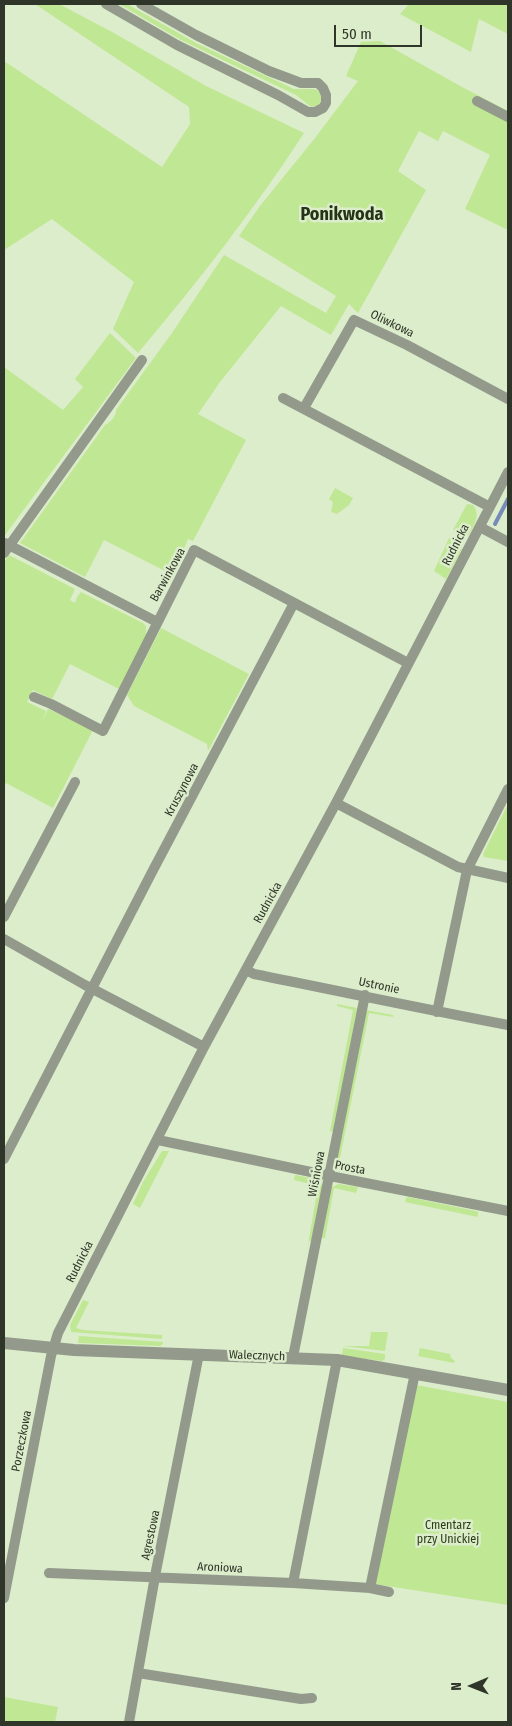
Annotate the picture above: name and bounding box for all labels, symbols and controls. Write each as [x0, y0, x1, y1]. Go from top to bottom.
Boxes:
scale bar [337, 15, 424, 47]
text: 50 m [342, 25, 372, 43]
district label: Ponikwoda [301, 204, 383, 226]
street label: Oliwkowa [368, 307, 416, 341]
street label: Rudnicka [439, 522, 473, 568]
street label: Barwinkowa [147, 546, 189, 604]
street label: Kruszynowa [162, 761, 202, 819]
street label: Rudnicka [251, 880, 285, 926]
street label: Ustronie [357, 975, 401, 997]
street label: Wiśniowa [306, 1150, 328, 1198]
street label: Prosta [333, 1158, 367, 1178]
street label: Rudnicka [63, 1239, 97, 1285]
street label: Walecznych [229, 1348, 285, 1364]
street label: Porzeczkowa [9, 1409, 35, 1473]
street label: Agrestowa [139, 1509, 163, 1561]
park label: Cmentarz przy Unickiej [417, 1519, 479, 1547]
street label: Aroniowa [197, 1560, 243, 1576]
north arrow [447, 1661, 497, 1711]
text: N [448, 1682, 465, 1691]

